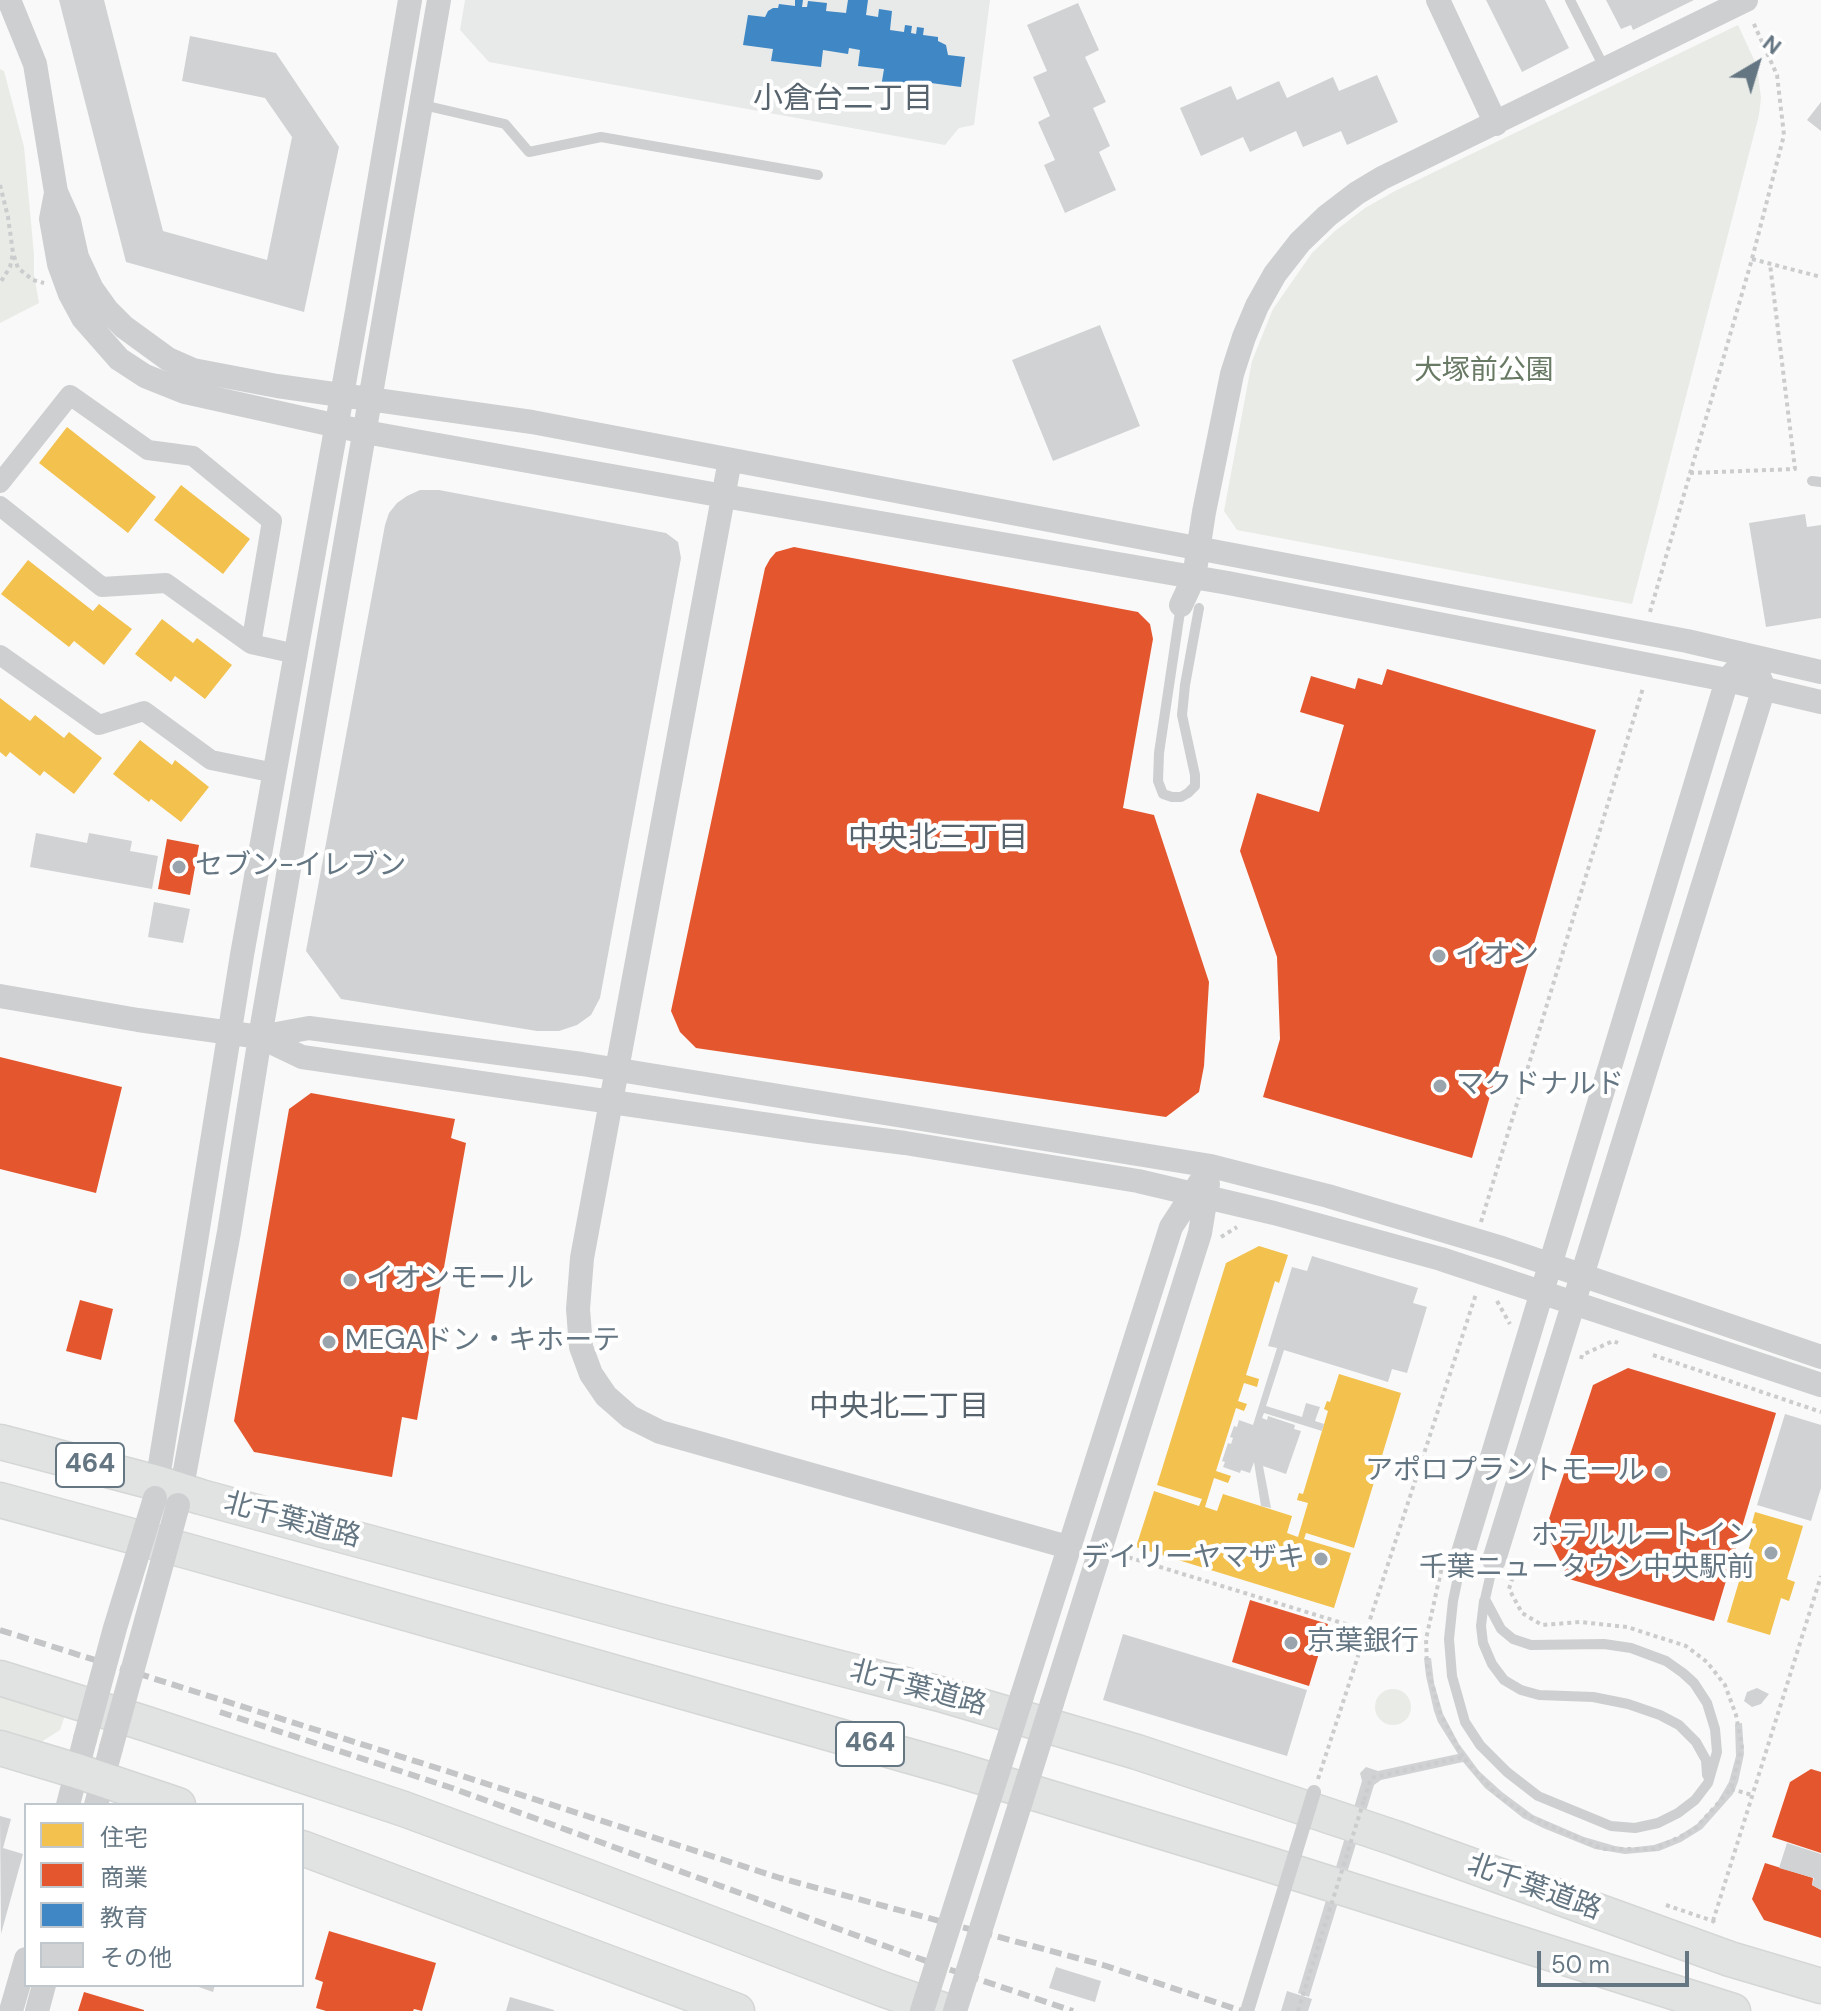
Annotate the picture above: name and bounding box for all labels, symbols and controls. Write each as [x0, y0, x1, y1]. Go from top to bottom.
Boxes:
north arrow [1717, 24, 1797, 104]
text: N [1757, 28, 1787, 61]
district label: 小倉台二丁目 [753, 82, 933, 118]
park label: 大塚前公園 [1414, 355, 1554, 389]
district label: 中央北三丁目 [848, 821, 1028, 857]
place label: セブン-イレブン [195, 850, 406, 884]
marker: セブン-イレブン [170, 858, 188, 876]
place label: イオン [1455, 939, 1539, 973]
marker: イオン [1430, 947, 1448, 965]
place label: マクドナルド [1456, 1069, 1624, 1103]
marker: マクドナルド [1431, 1077, 1449, 1095]
place label: イオンモール [366, 1263, 534, 1297]
marker: イオンモール [341, 1271, 359, 1289]
place label: MEGAドン・キホーテ [345, 1325, 620, 1359]
marker: MEGAドン・キホーテ [320, 1333, 338, 1351]
district label: 中央北二丁目 [809, 1390, 989, 1426]
road number: 464 [56, 1443, 124, 1487]
place label: アポロプラントモール [1365, 1455, 1645, 1489]
marker: アポロプラントモール [1652, 1463, 1670, 1481]
street label: 北千葉道路 [220, 1487, 364, 1555]
place label: ホテルルートイン 千葉ニュータウン中央駅前 [1419, 1520, 1755, 1586]
place label: デイリーヤマザキ [1081, 1542, 1305, 1576]
marker: ホテルルートイン 千葉ニュータウン中央駅前 [1762, 1544, 1780, 1562]
marker: デイリーヤマザキ [1312, 1550, 1330, 1568]
place label: 京葉銀行 [1307, 1626, 1419, 1660]
marker: 京葉銀行 [1282, 1634, 1300, 1652]
street label: 北千葉道路 [846, 1655, 990, 1723]
road number: 464 [836, 1722, 904, 1766]
legend [24, 1803, 304, 1987]
text: 住宅 [100, 1822, 148, 1853]
street label: 北千葉道路 [1462, 1848, 1606, 1928]
text: 商業 [100, 1862, 148, 1893]
text: 教育 [100, 1902, 148, 1933]
scale bar [1541, 1935, 1693, 1985]
text: その他 [100, 1942, 172, 1973]
text: 50 m [1551, 1949, 1610, 1980]

